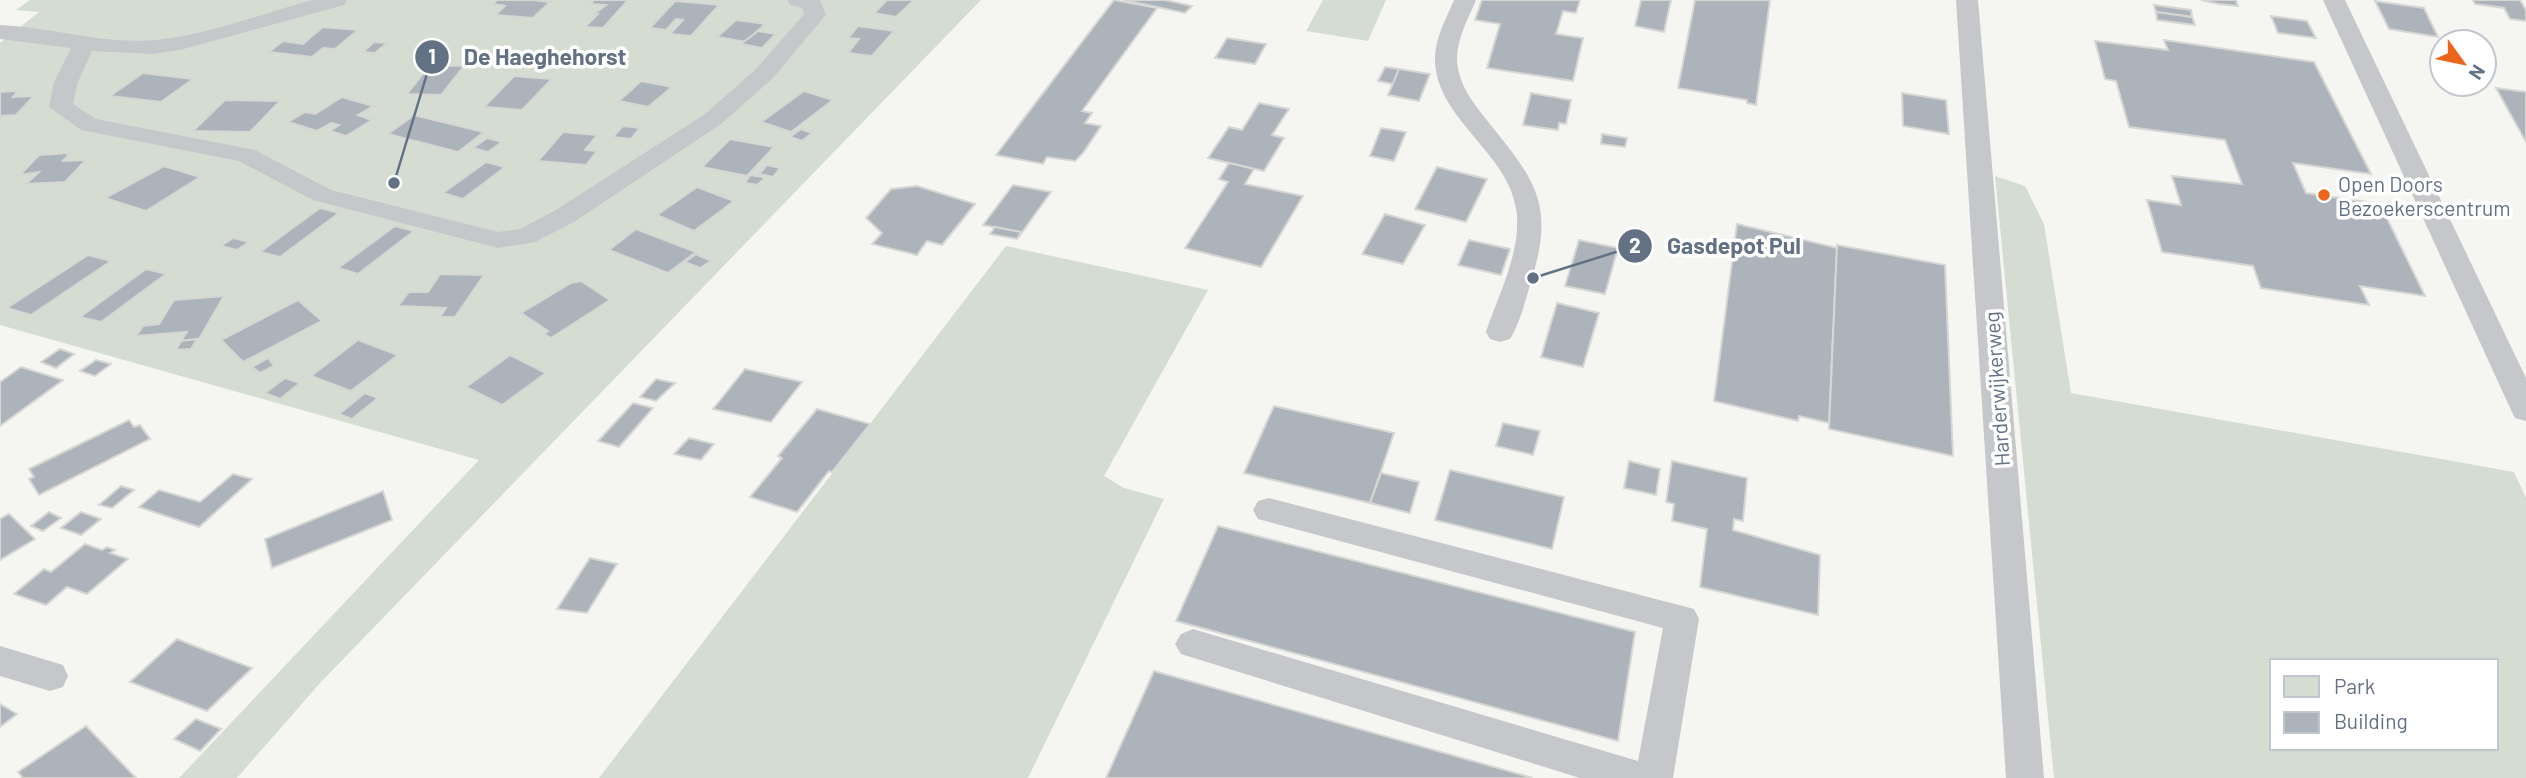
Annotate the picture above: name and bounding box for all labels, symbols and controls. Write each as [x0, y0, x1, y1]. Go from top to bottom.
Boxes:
north arrow [2428, 28, 2498, 98]
callout: De Haeghehorst [415, 35, 640, 79]
text: De Haeghehorst [464, 42, 626, 70]
text: 1 [428, 43, 436, 68]
text: N [2465, 61, 2491, 84]
place label: Open Doors Bezoekerscentrum [2338, 171, 2511, 220]
marker: Open Doors Bezoekerscentrum [2316, 187, 2332, 203]
callout: Gasdepot Pul [1618, 224, 1815, 268]
text: Gasdepot Pul [1667, 231, 1801, 259]
text: 2 [1629, 232, 1641, 257]
street label: Harderwijkerweg [1978, 311, 2014, 467]
legend [2270, 659, 2498, 750]
text: Park [2334, 673, 2375, 698]
text: Building [2334, 708, 2408, 733]

